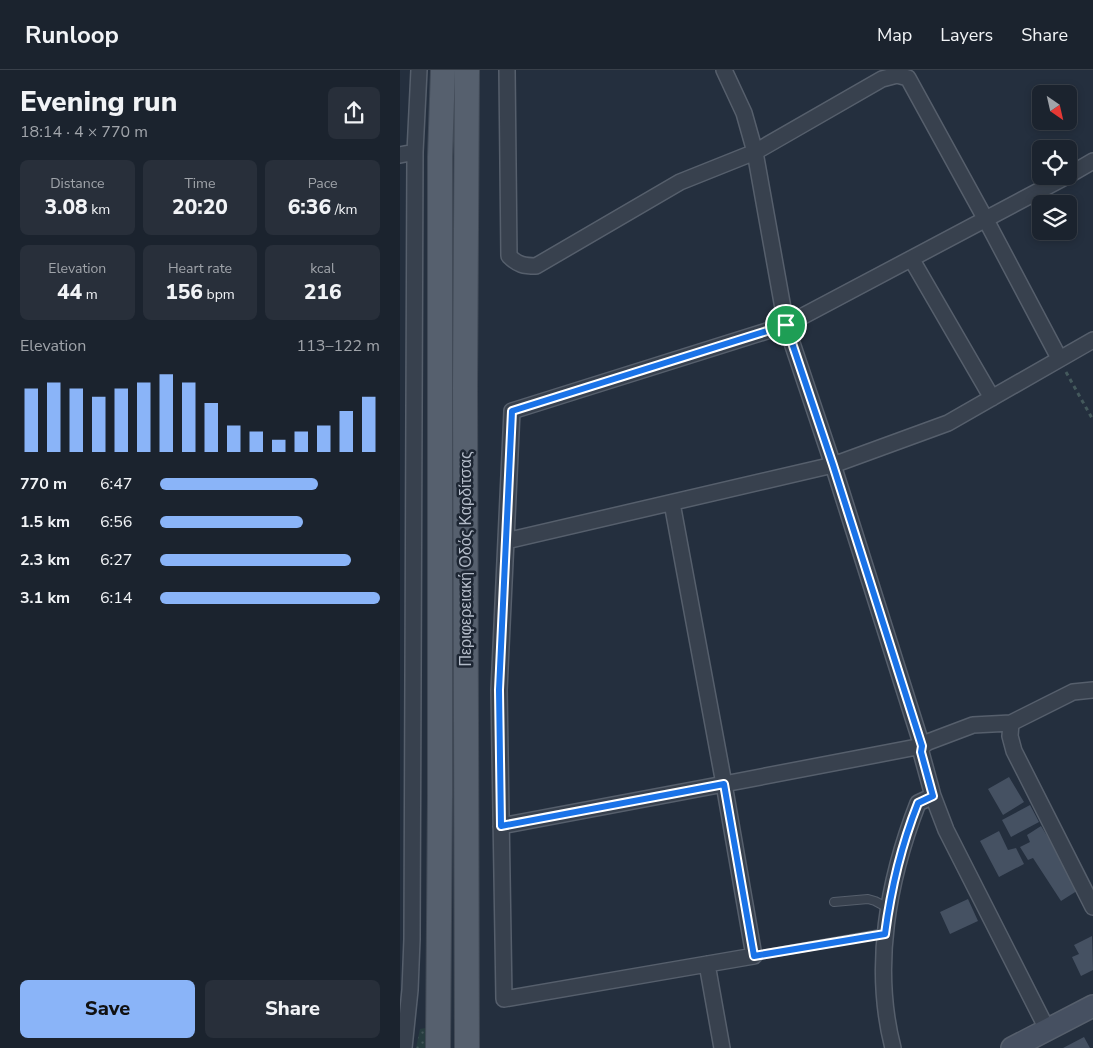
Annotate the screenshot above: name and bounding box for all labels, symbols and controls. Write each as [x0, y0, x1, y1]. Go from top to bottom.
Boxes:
text: Runloop [25, 19, 119, 51]
text: Map [877, 23, 912, 47]
text: Layers [940, 23, 993, 47]
text: Share [1021, 23, 1068, 47]
text: Evening run [20, 83, 177, 121]
north arrow [1032, 85, 1078, 130]
map controls [1032, 85, 1077, 240]
button: share [328, 87, 380, 139]
text: 18:14 · 4 × 770 m [20, 121, 148, 143]
button: locate [1032, 140, 1077, 185]
text: Distance [50, 174, 105, 193]
text: Time [184, 174, 216, 193]
text: Pace [308, 174, 338, 193]
text: 3.08 [44, 193, 88, 221]
text: 20:20 [172, 193, 228, 221]
text: 6:36 [288, 193, 331, 221]
button: layers [1032, 195, 1077, 240]
text: km [88, 200, 110, 219]
text: /km [331, 200, 358, 219]
text: Elevation [48, 259, 106, 278]
text: Heart rate [168, 259, 232, 278]
text: kcal [310, 259, 335, 278]
text: 44 [57, 278, 82, 306]
text: 156 [165, 278, 203, 306]
text: 216 [304, 278, 342, 306]
text: m [82, 285, 98, 304]
text: bpm [203, 285, 235, 304]
pin [765, 304, 807, 346]
icon: arrive [772, 311, 800, 339]
text: Elevation [20, 335, 86, 357]
text: 113–122 m [297, 335, 380, 357]
street label: Περιφερειακή Οδός Καρδίτσας [455, 451, 477, 667]
text: 770 m [20, 473, 67, 495]
text: 6:47 [100, 473, 132, 495]
text: 1.5 km [20, 511, 70, 533]
text: 6:56 [100, 511, 132, 533]
text: 2.3 km [20, 549, 70, 571]
text: 6:27 [100, 549, 132, 571]
text: 3.1 km [20, 587, 70, 609]
text: 6:14 [100, 587, 132, 609]
button: Save [20, 980, 195, 1038]
button: Share [205, 980, 380, 1038]

